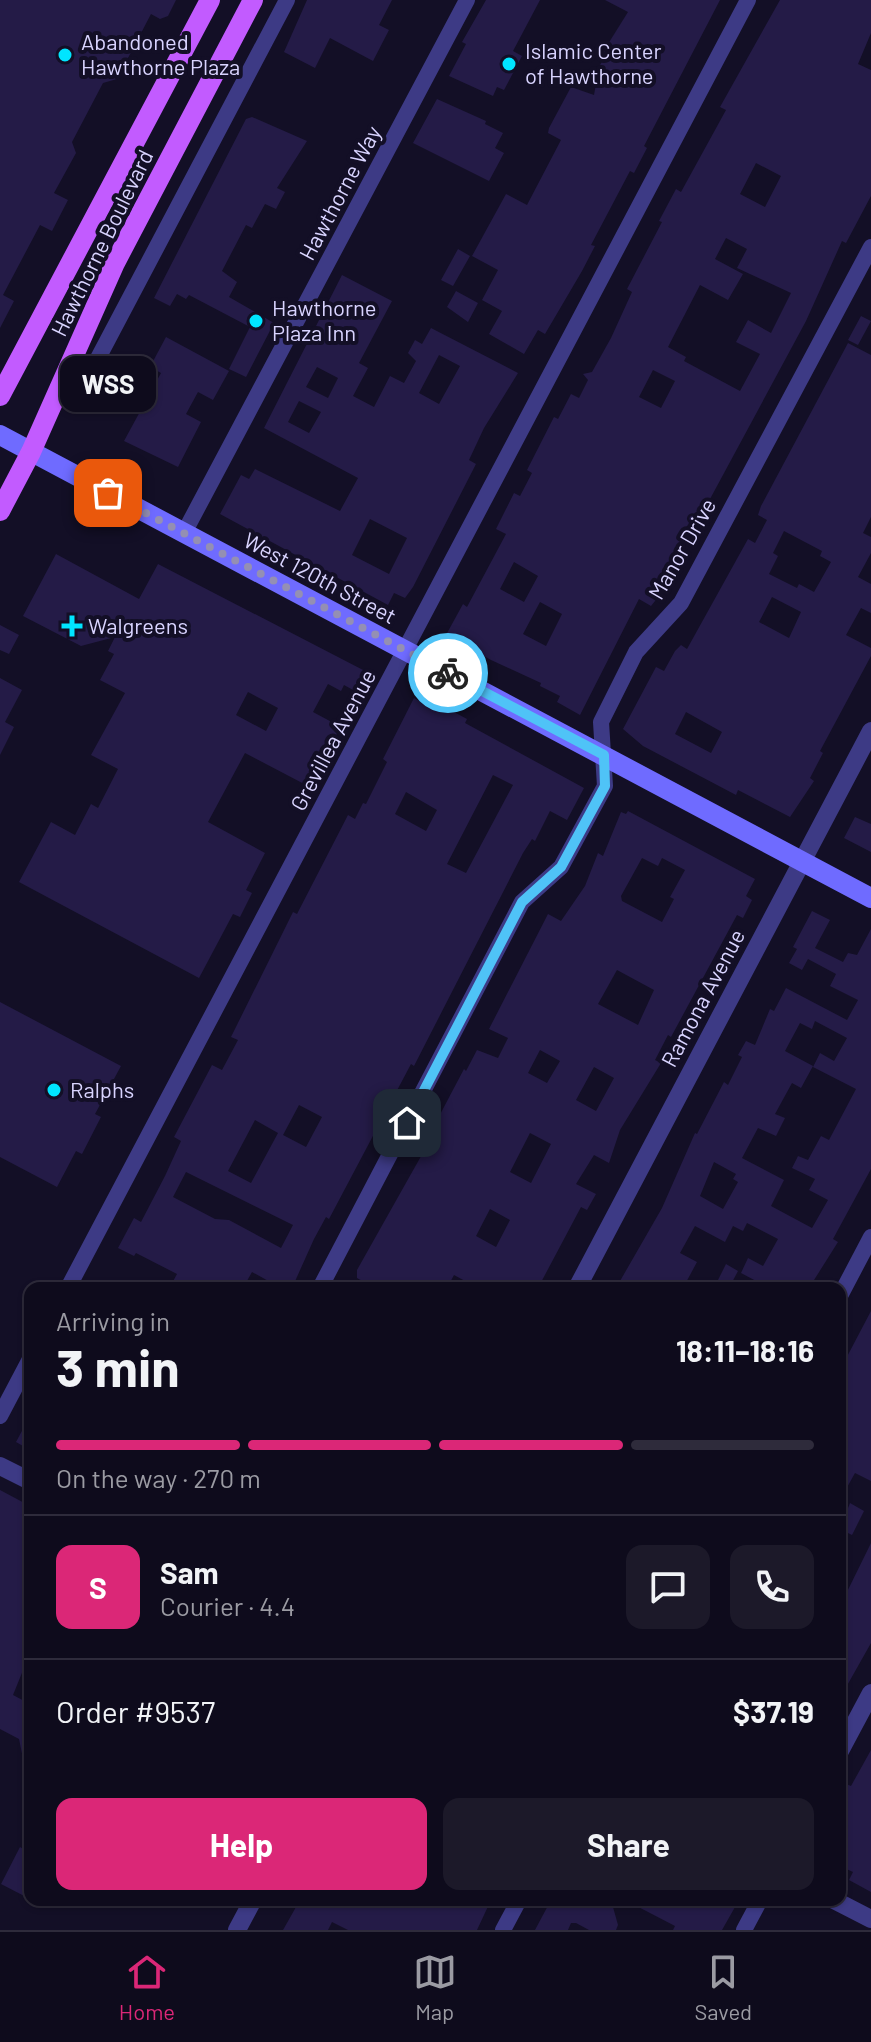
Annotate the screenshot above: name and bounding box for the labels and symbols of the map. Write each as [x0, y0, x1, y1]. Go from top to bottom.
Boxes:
place label: Abandoned Hawthorne Plaza [81, 28, 240, 79]
place label: Islamic Center of Hawthorne [525, 37, 662, 88]
marker: Abandoned Hawthorne Plaza [56, 46, 74, 64]
marker: Islamic Center of Hawthorne [500, 55, 518, 73]
street label: Hawthorne Way [293, 121, 385, 264]
street label: Hawthorne Boulevard [45, 145, 158, 340]
place label: Hawthorne Plaza Inn [272, 294, 377, 345]
marker: Hawthorne Plaza Inn [247, 312, 265, 330]
callout: WSS [60, 357, 156, 413]
pin [74, 459, 142, 527]
street label: Manor Drive [642, 493, 720, 604]
street label: West 120th Street [240, 526, 401, 628]
place label: Walgreens [88, 612, 188, 638]
marker: Walgreens [63, 617, 81, 635]
courier [408, 633, 488, 713]
street label: Grevillea Avenue [284, 664, 380, 815]
street label: Ramona Avenue [655, 924, 749, 1071]
place label: Ralphs [70, 1076, 134, 1102]
marker: Ralphs [45, 1081, 63, 1099]
pin [373, 1089, 441, 1157]

